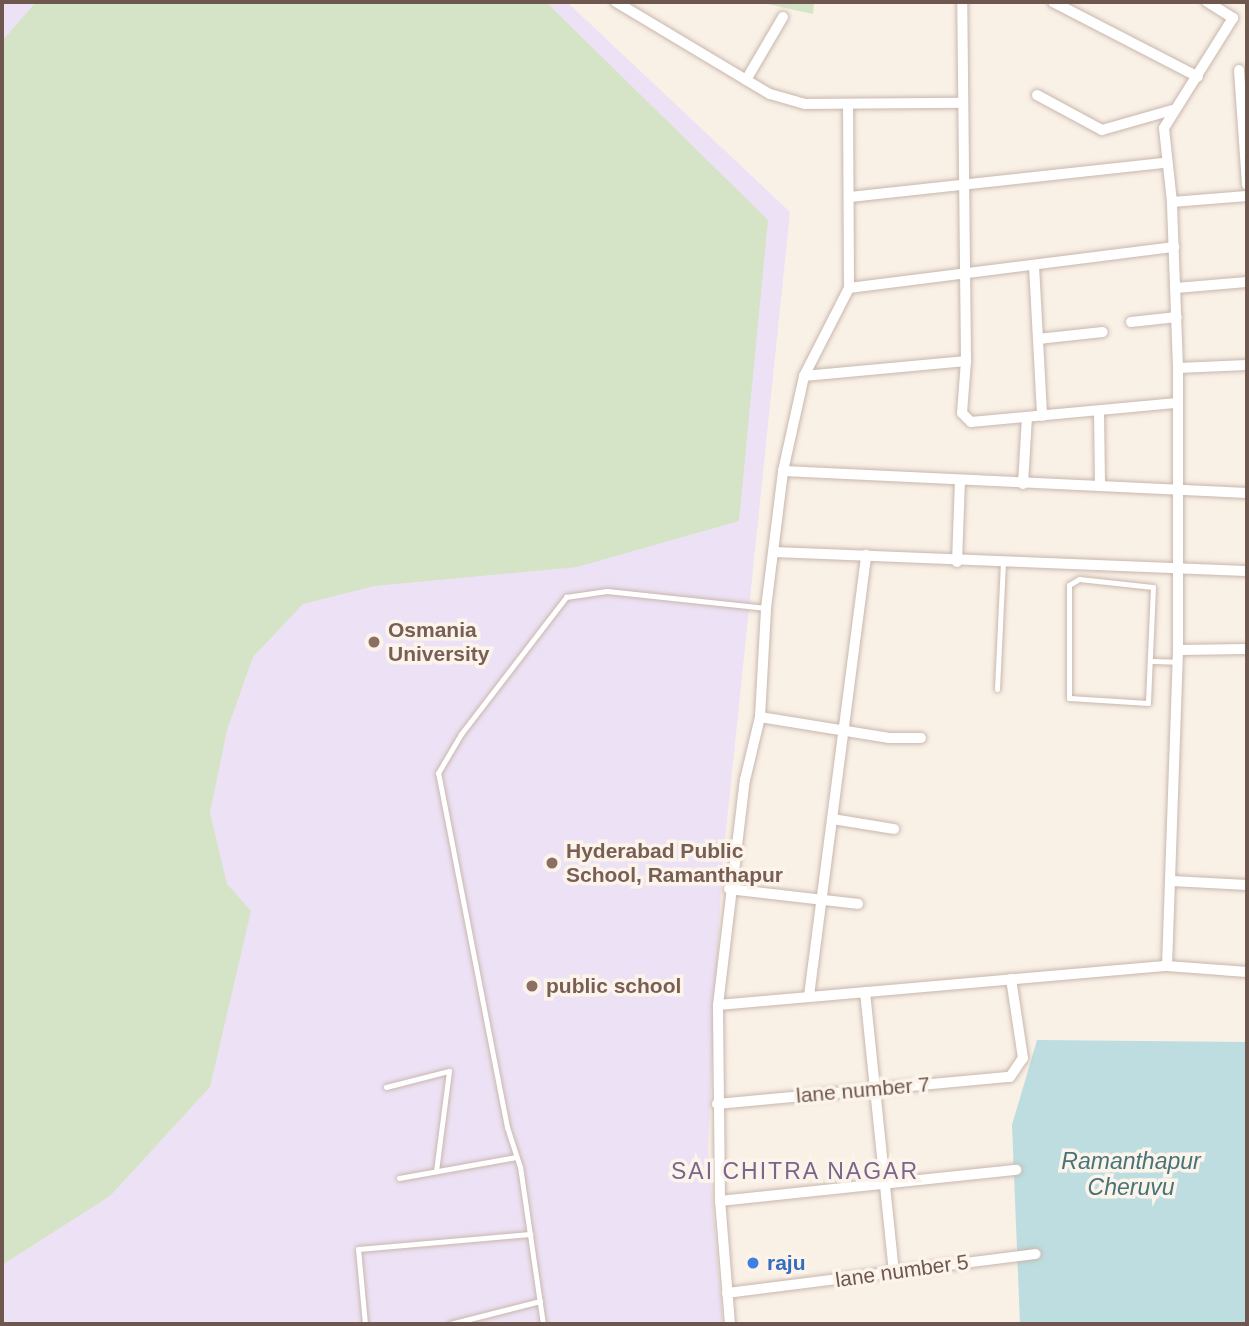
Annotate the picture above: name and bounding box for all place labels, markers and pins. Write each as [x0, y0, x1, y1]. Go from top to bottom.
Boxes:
place label: Osmania University [388, 617, 490, 667]
marker: Osmania University [366, 634, 382, 650]
place label: Hyderabad Public School, Ramanthapur [566, 838, 783, 888]
marker: Hyderabad Public School, Ramanthapur [544, 855, 560, 871]
place label: public school [546, 973, 681, 999]
marker: public school [524, 978, 540, 994]
place label: raju [767, 1250, 806, 1276]
marker: raju [745, 1255, 761, 1271]

